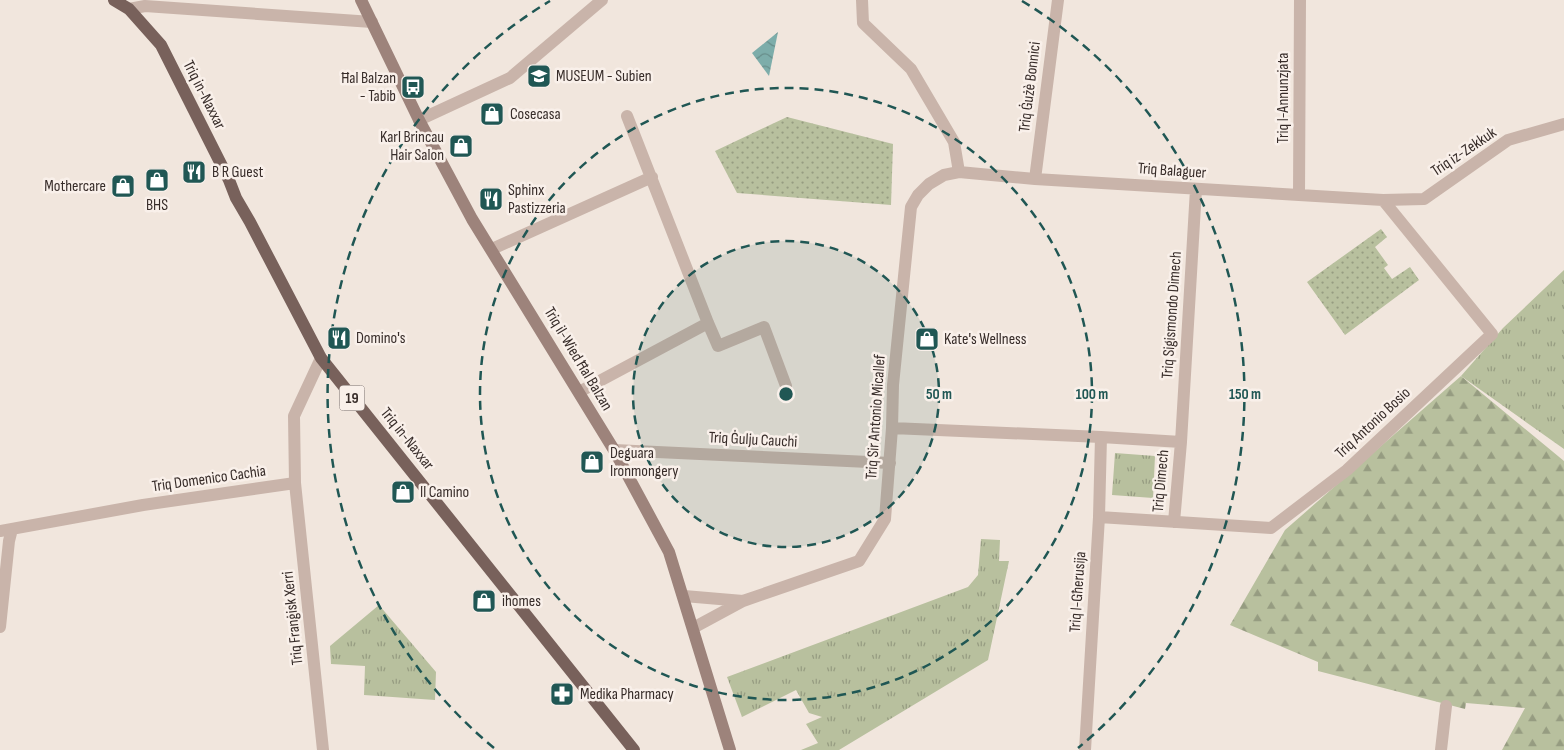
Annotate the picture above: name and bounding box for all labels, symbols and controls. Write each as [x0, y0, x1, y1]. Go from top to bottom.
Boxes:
street label: Triq Ġużè Bonnici [1015, 41, 1045, 133]
street label: Triq l-Annunzjata [1274, 53, 1293, 143]
street label: Triq in-Naxxar [179, 57, 230, 133]
school or university icon: MUSEUM - Subien [526, 63, 552, 89]
place label: MUSEUM - Subien [556, 67, 652, 86]
place label: Ħal Balzan - Tabib [341, 69, 396, 106]
bus stop icon: Ħal Balzan - Tabib [400, 74, 426, 100]
shop icon: Cosecasa [479, 101, 505, 127]
place label: Cosecasa [510, 105, 561, 124]
street label: Triq iz-Zekkuk [1428, 123, 1500, 181]
place label: Karl Brincau Hair Salon [380, 128, 444, 165]
shop icon: Karl Brincau Hair Salon [448, 133, 474, 159]
restaurant icon: B R Guest [181, 159, 207, 185]
street label: Triq Balaguer [1137, 159, 1207, 183]
place label: B R Guest [212, 163, 263, 182]
shop icon: BHS [144, 167, 170, 193]
shop icon: Mothercare [110, 173, 136, 199]
place label: Mothercare [44, 177, 106, 196]
place label: Sphinx Pastizzeria [508, 181, 566, 218]
restaurant icon: Sphinx Pastizzeria [478, 186, 504, 212]
place label: BHS [146, 196, 168, 215]
street label: Triq Sigismondo Dimech [1158, 251, 1186, 379]
street label: Triq il-Wied Ħal Balzan [540, 304, 616, 414]
restaurant icon: Domino's [326, 325, 352, 351]
shop icon: Kate's Wellness [914, 326, 940, 352]
place label: Domino's [356, 329, 406, 348]
place label: Kate's Wellness [944, 330, 1027, 349]
street label: Triq Sir Antonio Micallef [862, 353, 890, 480]
street label: Triq Antonio Bosio [1332, 383, 1414, 463]
centre of rings [777, 385, 795, 403]
text: 50 m [926, 385, 952, 404]
text: 100 m [1076, 385, 1108, 404]
text: 150 m [1229, 385, 1261, 404]
road number: 19 [340, 386, 364, 410]
street label: Triq in-Naxxar [376, 404, 438, 474]
street label: Triq Ġulju Cauchi [708, 428, 798, 452]
place label: Deguara Ironmongery [610, 444, 678, 481]
shop icon: Deguara Ironmongery [579, 449, 605, 475]
street label: Triq Dimech [1149, 449, 1173, 513]
street label: Triq Domenico Cachia [151, 462, 267, 496]
shop icon: Il Camino [390, 479, 416, 505]
place label: Il Camino [420, 483, 469, 502]
street label: Triq l-Għerusija [1066, 551, 1090, 633]
street label: Triq Franġisk Xerri [279, 570, 307, 666]
shop icon: ihomes [471, 588, 497, 614]
place label: ihomes [502, 592, 541, 611]
pharmacy icon: Medika Pharmacy [549, 681, 575, 707]
place label: Medika Pharmacy [580, 685, 674, 704]

